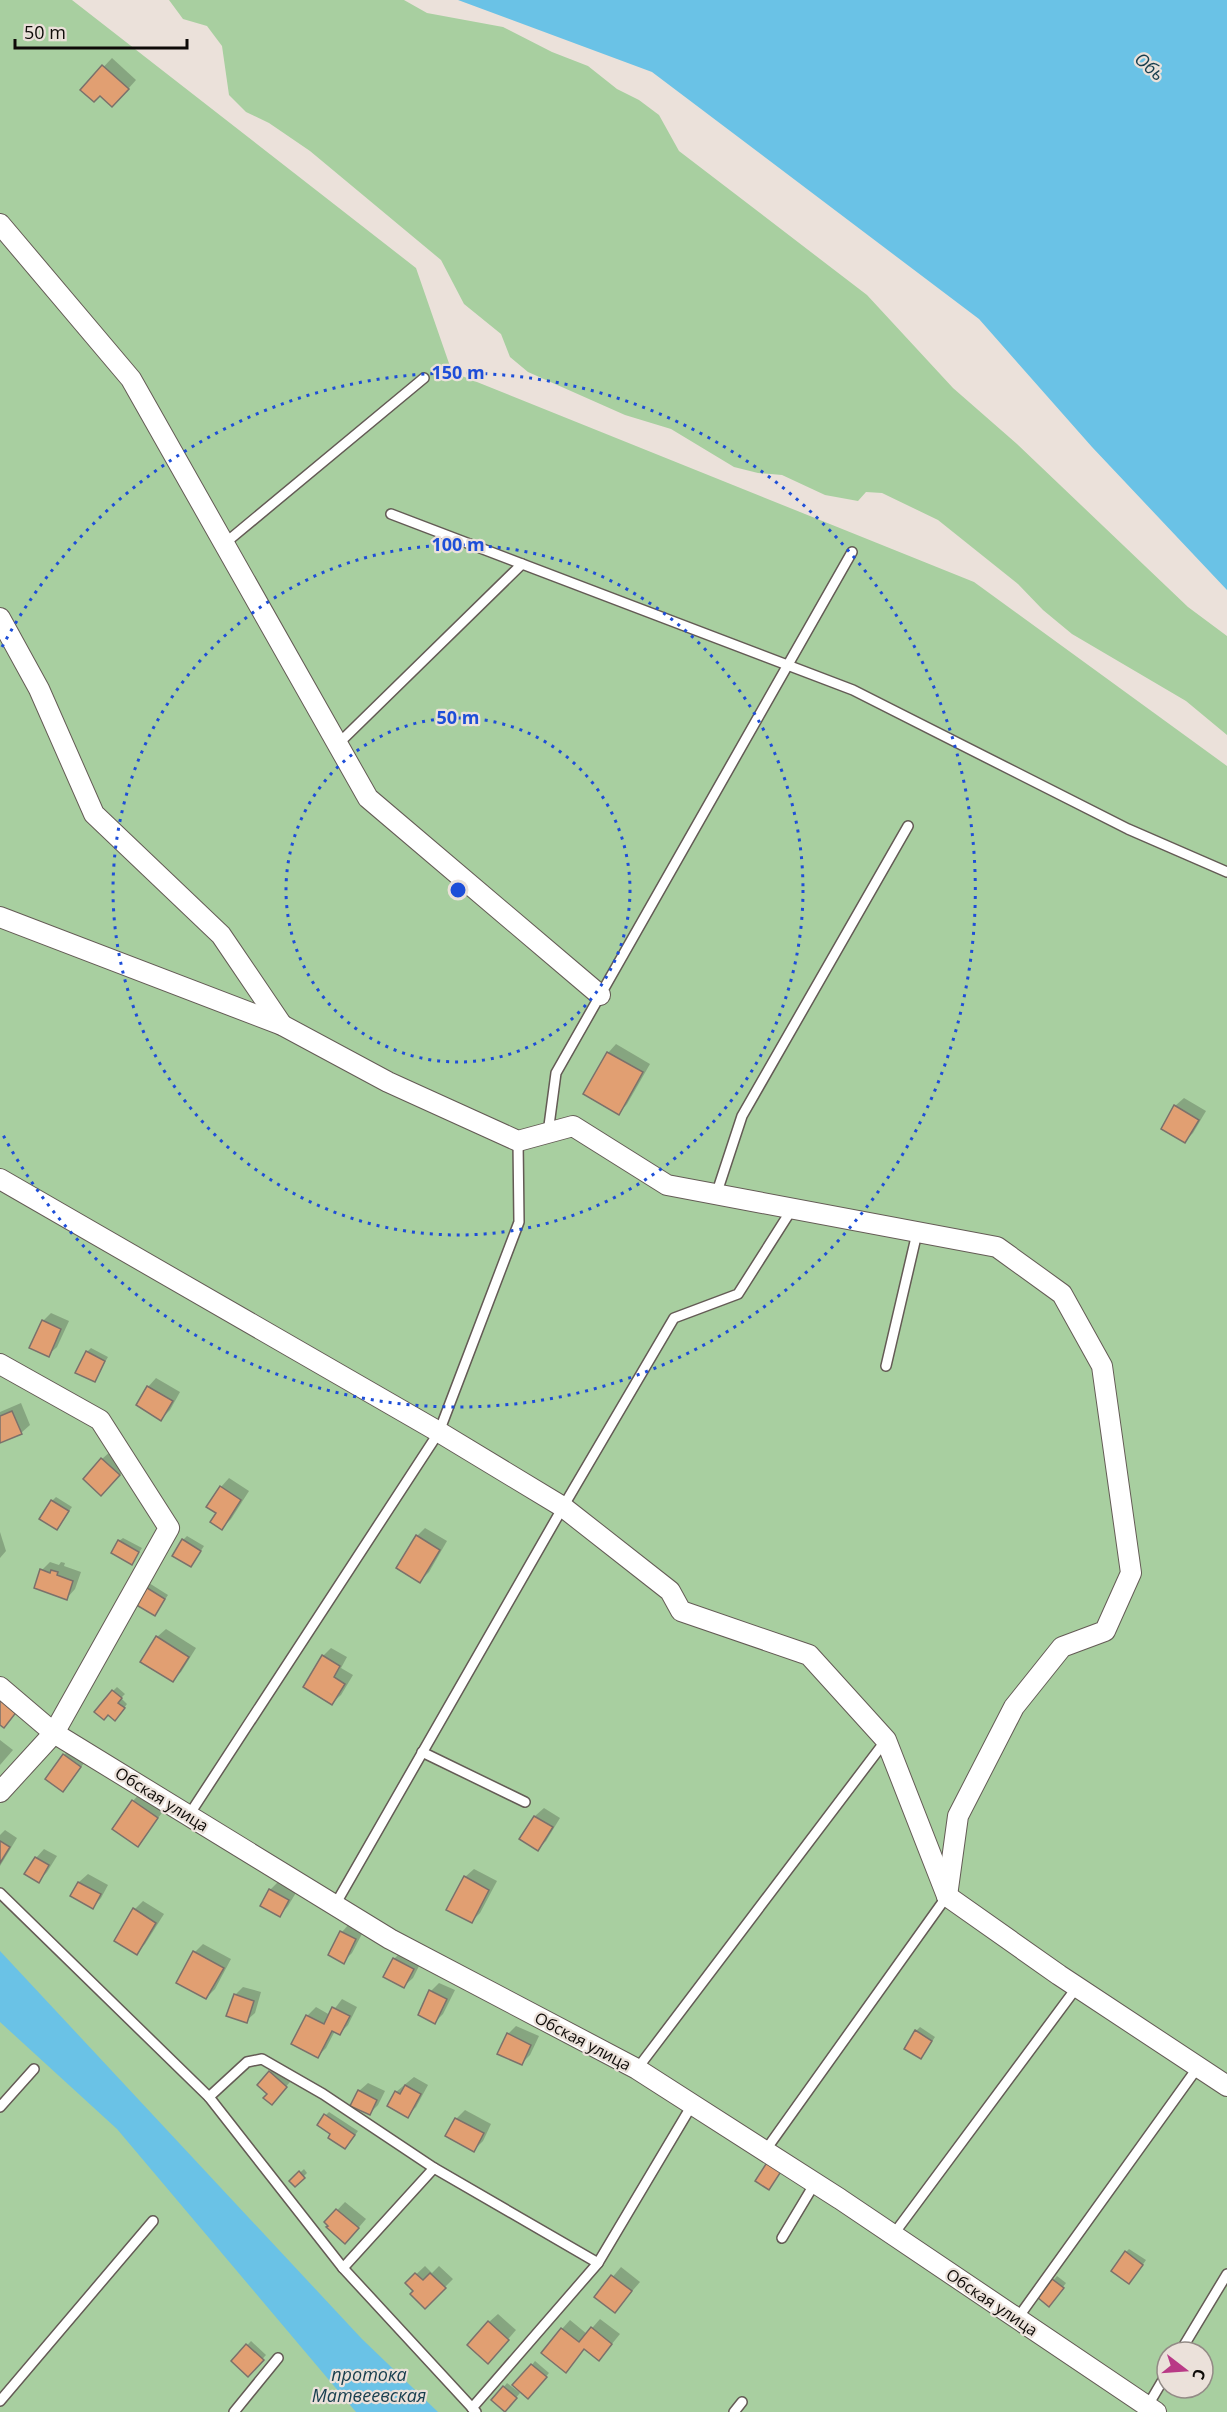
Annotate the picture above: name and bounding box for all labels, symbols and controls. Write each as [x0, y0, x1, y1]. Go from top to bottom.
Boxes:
scale bar [15, 12, 188, 50]
text: 50 m [24, 20, 66, 44]
water label: Обь [1130, 46, 1170, 86]
text: 150 m [431, 360, 485, 384]
text: 100 m [431, 532, 485, 556]
text: 50 m [437, 705, 479, 729]
centre of rings [448, 880, 468, 900]
street label: Обская улица [111, 1762, 213, 1836]
street label: Обская улица [531, 2006, 635, 2076]
street label: Обская улица [942, 2263, 1042, 2341]
north arrow [1155, 2340, 1215, 2400]
water label: протока Матвеевская [312, 2362, 426, 2407]
text: С [1187, 2366, 1211, 2382]

